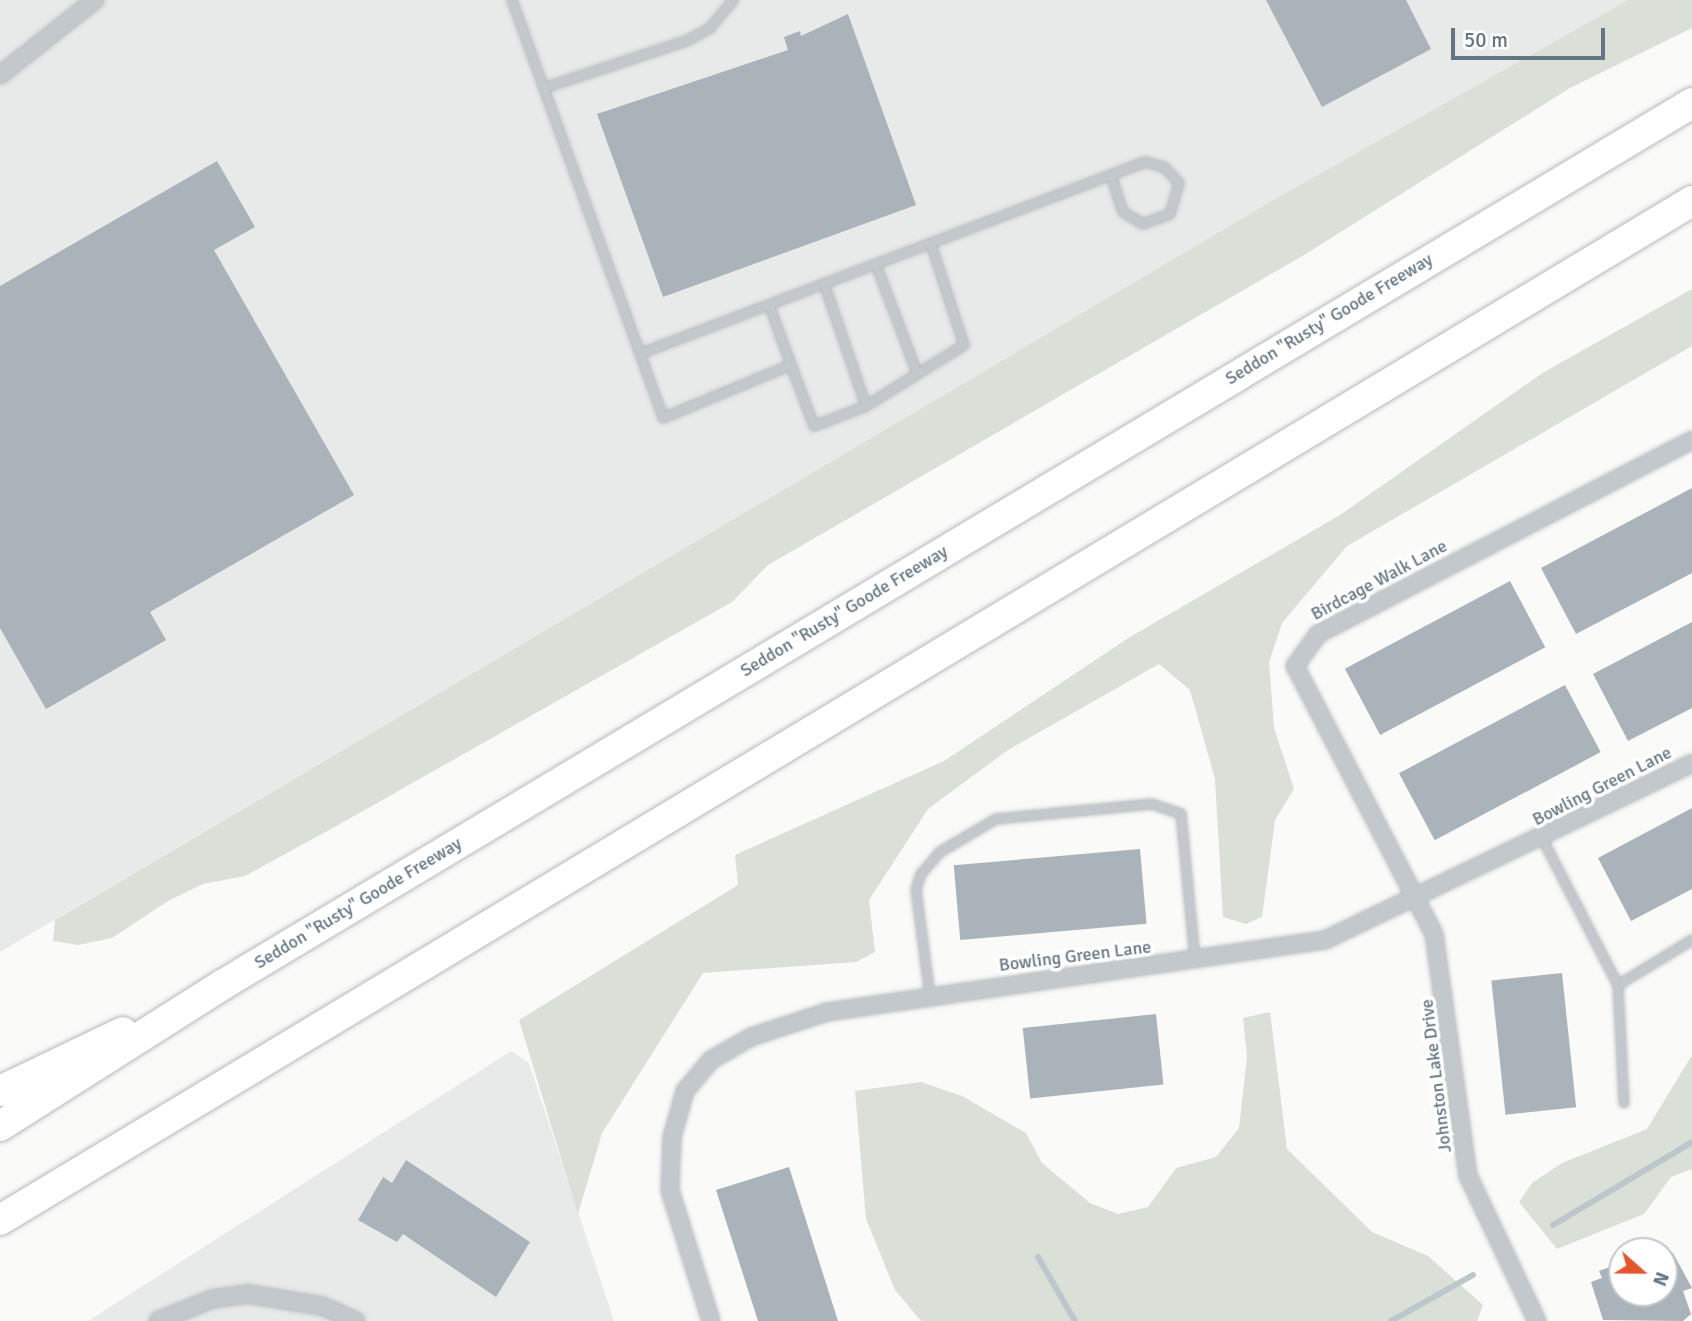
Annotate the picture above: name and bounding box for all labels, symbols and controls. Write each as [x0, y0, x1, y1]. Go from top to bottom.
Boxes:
scale bar [1454, 14, 1608, 58]
text: 50 m [1464, 27, 1508, 53]
street label: Seddon "Rusty" Goode Freeway [1221, 248, 1437, 390]
street label: Birdcage Walk Lane [1307, 535, 1451, 625]
street label: Seddon "Rusty" Goode Freeway [736, 540, 952, 682]
street label: Bowling Green Lane [1529, 742, 1675, 830]
street label: Seddon "Rusty" Goode Freeway [250, 832, 466, 974]
street label: Bowling Green Lane [998, 936, 1152, 976]
street label: Johnston Lake Drive [1416, 998, 1456, 1154]
north arrow [1608, 1237, 1678, 1307]
text: N [1647, 1268, 1674, 1289]

